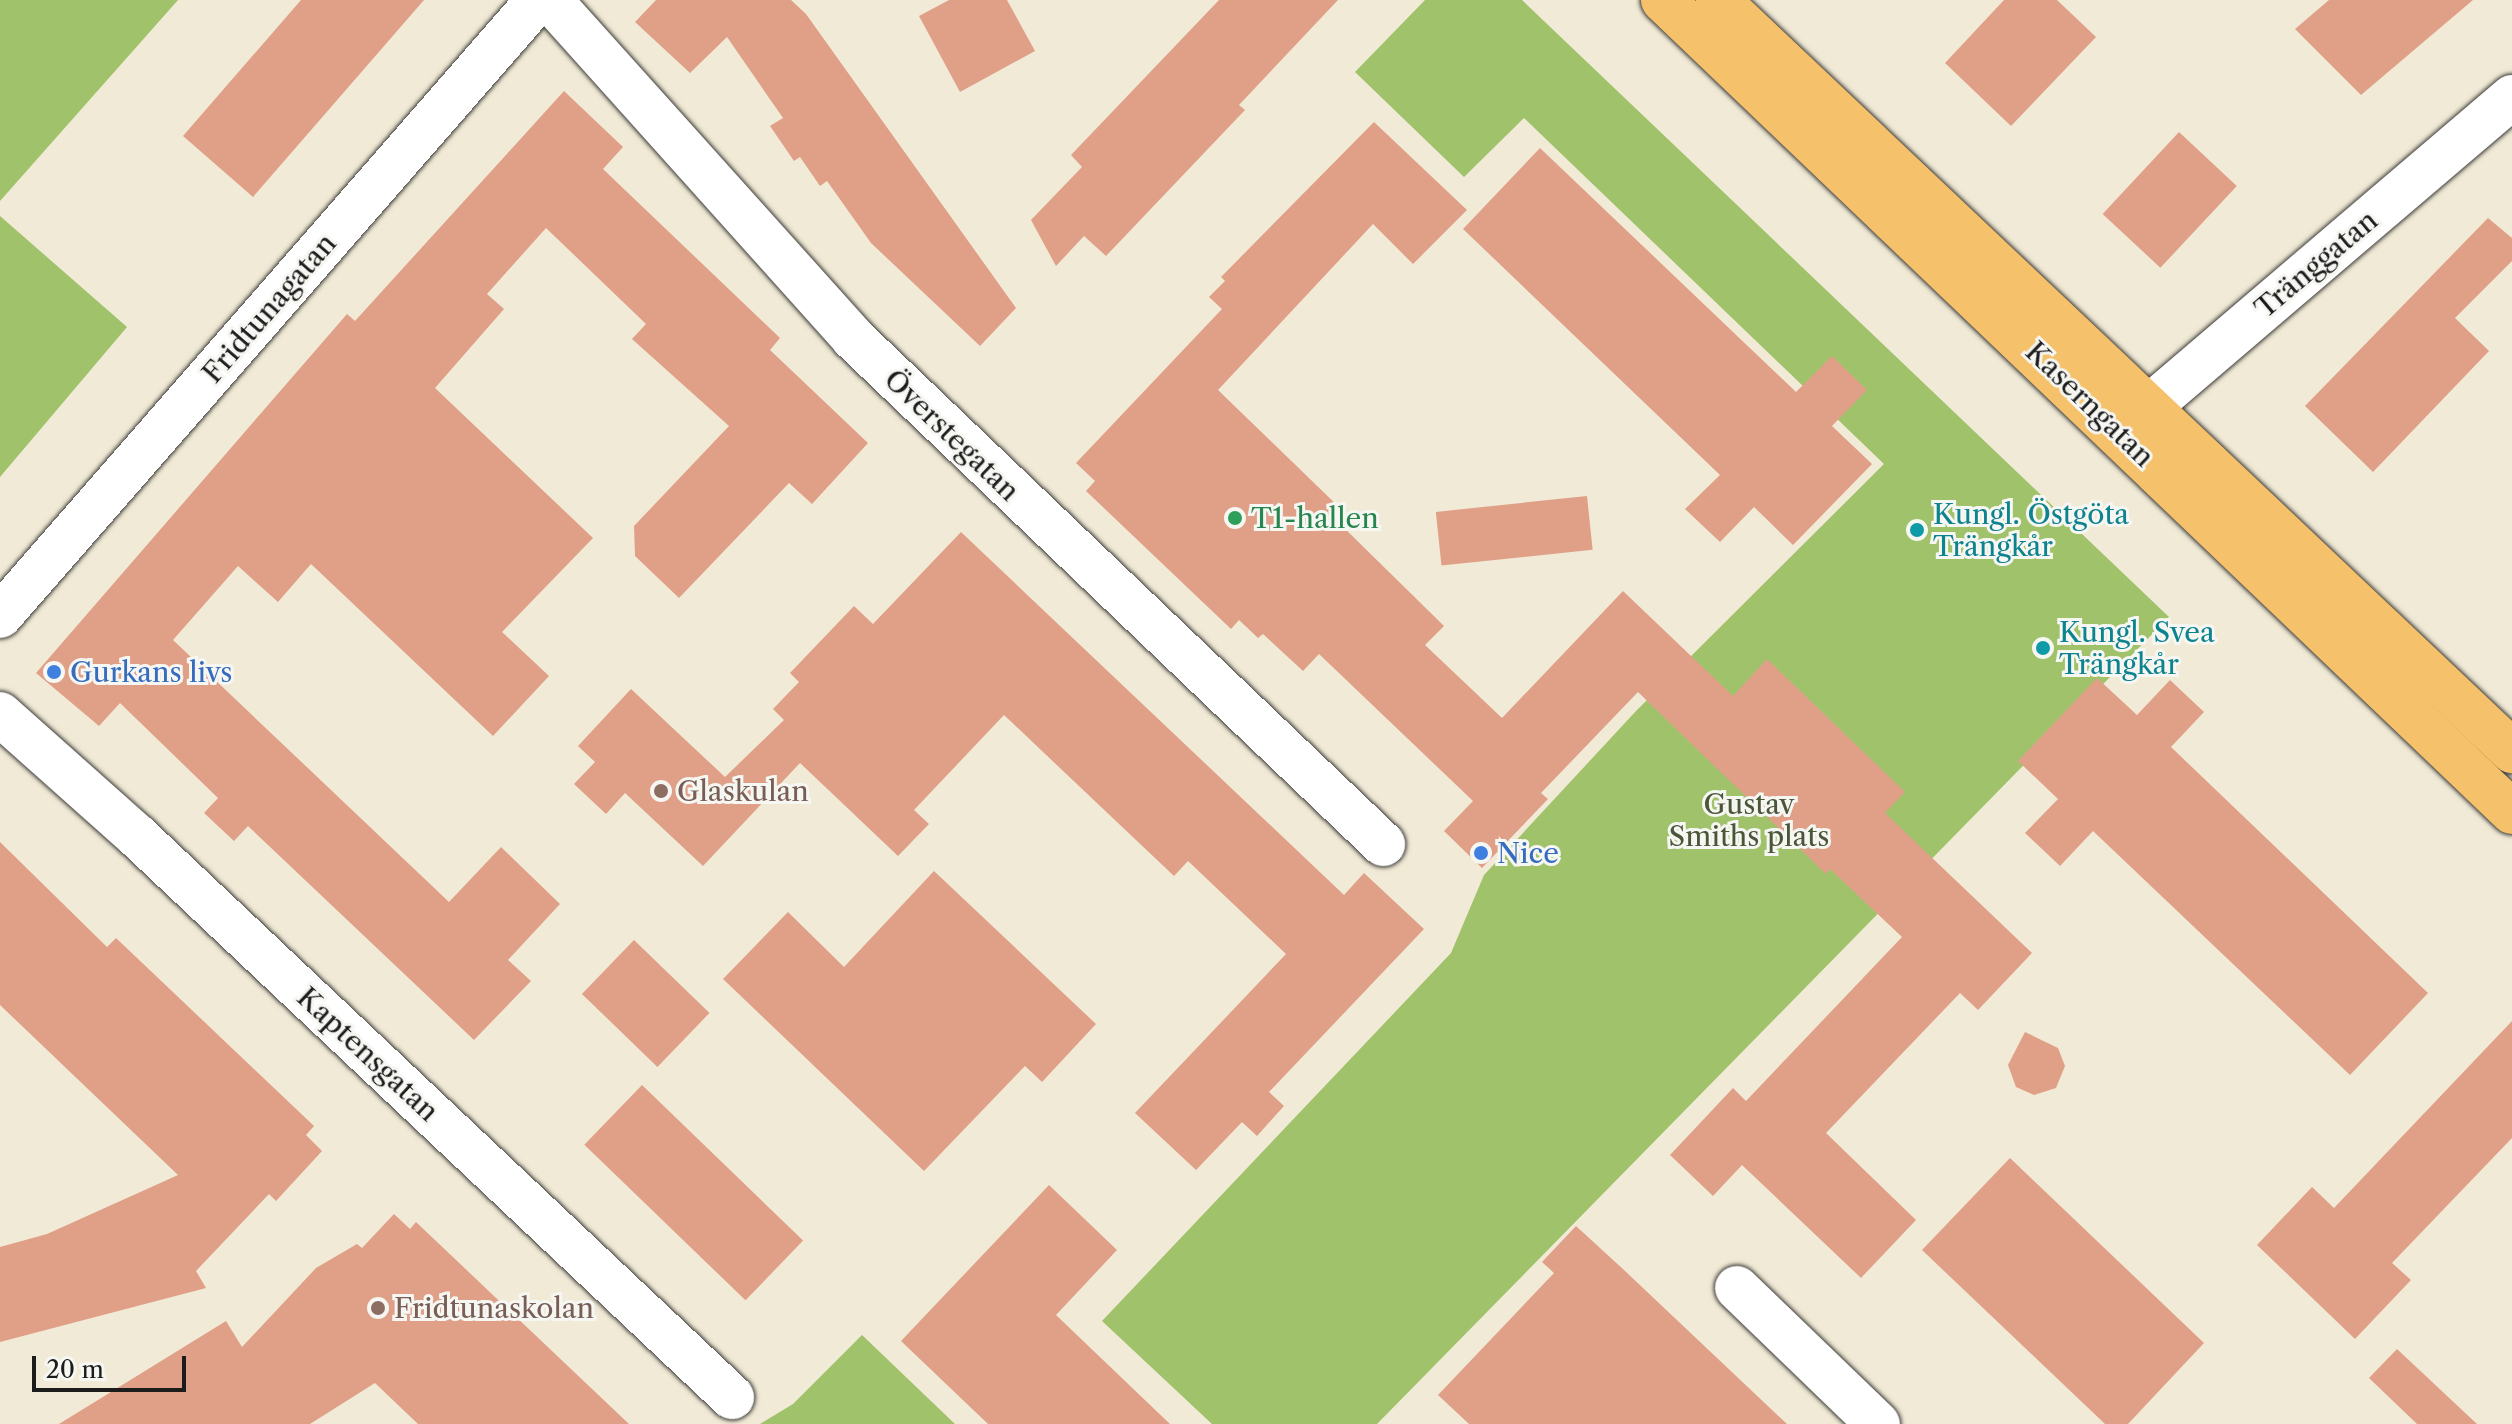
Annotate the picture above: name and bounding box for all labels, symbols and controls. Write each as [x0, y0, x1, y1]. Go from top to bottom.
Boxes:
street label: Tränggatan [2248, 203, 2384, 325]
street label: Fridtunagatan [195, 227, 343, 389]
street label: Kaserngatan [2019, 334, 2161, 474]
street label: Överstegatan [878, 362, 1026, 508]
place label: Kungl. Östgöta Trängkår [1933, 497, 2129, 563]
place label: T1-hallen [1251, 501, 1379, 535]
marker: T1-hallen [1226, 509, 1244, 527]
marker: Kungl. Östgöta Trängkår [1908, 521, 1926, 539]
place label: Kungl. Svea Trängkår [2059, 615, 2215, 681]
marker: Kungl. Svea Trängkår [2034, 639, 2052, 657]
place label: Gurkans livs [70, 655, 232, 689]
marker: Gurkans livs [45, 663, 63, 681]
place label: Glaskulan [677, 774, 809, 808]
marker: Glaskulan [652, 782, 670, 800]
park label: Gustav Smiths plats [1669, 787, 1829, 853]
place label: Nice [1497, 836, 1559, 870]
marker: Nice [1472, 844, 1490, 862]
street label: Kaptensgatan [290, 980, 446, 1128]
place label: Fridtunaskolan [394, 1291, 594, 1325]
marker: Fridtunaskolan [369, 1299, 387, 1317]
scale bar [36, 1340, 190, 1390]
text: 20 m [46, 1355, 104, 1384]

